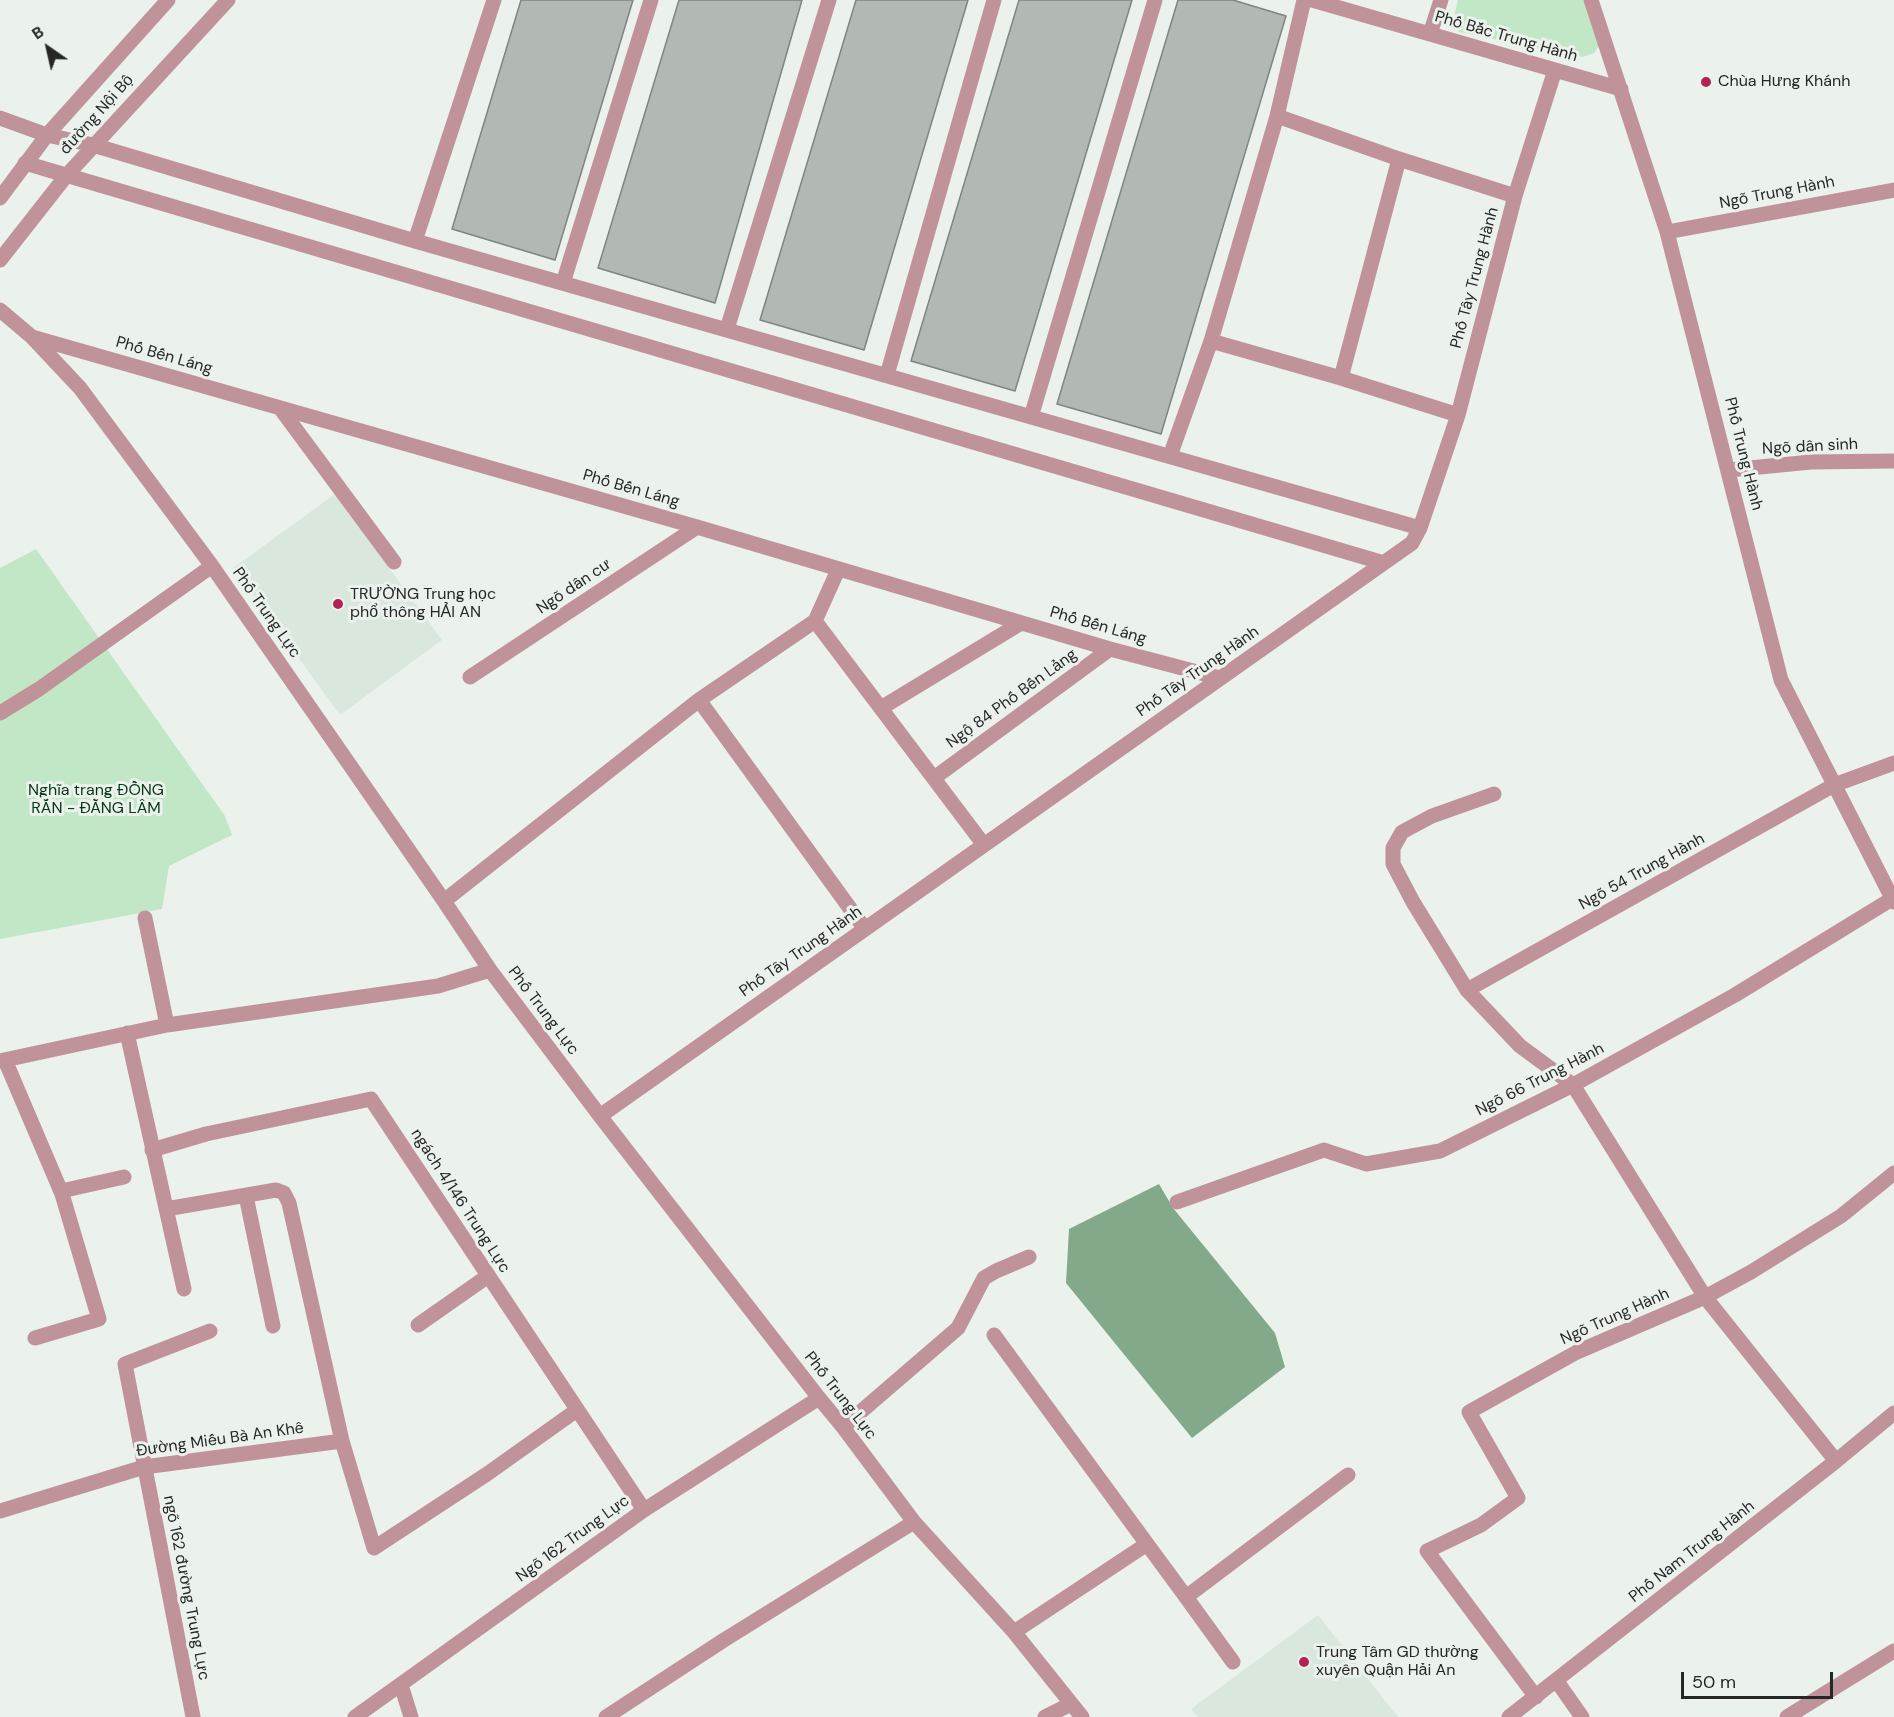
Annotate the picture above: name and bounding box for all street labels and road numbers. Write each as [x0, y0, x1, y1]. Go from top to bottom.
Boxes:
street label: Phố Bắc Trung Hành [1432, 7, 1580, 67]
street label: đường Nội Bộ [56, 71, 138, 159]
street label: Ngõ Trung Hành [1718, 172, 1836, 214]
street label: Phố Tây Trung Hành [1447, 205, 1503, 351]
street label: Phố Bến Láng [113, 333, 215, 379]
street label: Phố Trung Hành [1720, 396, 1766, 512]
street label: Ngõ dân sinh [1762, 435, 1858, 459]
street label: Phố Bến Láng [580, 466, 682, 512]
street label: Ngõ dân cư [533, 555, 615, 619]
street label: Phố Trung Lực [228, 564, 304, 662]
street label: Phố Bến Láng [1047, 603, 1149, 649]
street label: Phố Tây Trung Hành [1133, 623, 1263, 721]
street label: Ngộ 84 Phố Bến Lảng [943, 645, 1081, 753]
street label: Ngõ 54 Trung Hành [1576, 830, 1708, 914]
street label: Phố Tây Trung Hành [736, 903, 866, 1001]
street label: Phố Trung Lực [503, 963, 583, 1059]
street label: Ngõ 66 Trung Hành [1473, 1039, 1607, 1121]
street label: ngách 4/146 Trung Lực [406, 1125, 514, 1277]
street label: Ngõ Trung Hành [1558, 1284, 1672, 1350]
street label: Phố Trung Lực [800, 1348, 880, 1444]
street label: Đường Miếu Bà An Khê [135, 1419, 305, 1461]
street label: Ngõ 162 Trung Lực [513, 1491, 633, 1587]
street label: ngõ 162 đường Trung Lực [159, 1494, 213, 1682]
street label: Phố Nam Trung Hành [1625, 1497, 1759, 1607]

